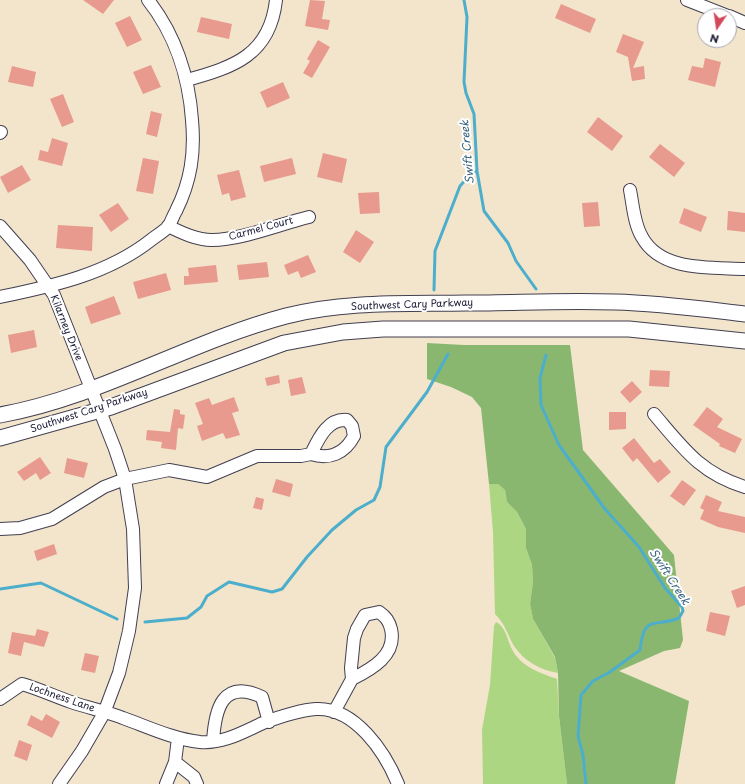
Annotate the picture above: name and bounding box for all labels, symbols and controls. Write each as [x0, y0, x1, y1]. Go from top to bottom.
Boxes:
north arrow [697, 8, 737, 48]
text: N [708, 30, 721, 48]
water label: Swift Creek [459, 119, 477, 185]
street label: Carmel Court [227, 215, 295, 243]
street label: Kilarney Drive [47, 293, 85, 363]
street label: Southwest Cary Parkway [351, 297, 473, 313]
street label: Southwest Cary Parkway [29, 386, 149, 436]
water label: Swift Creek [646, 547, 692, 607]
street label: Lochness Lane [28, 681, 96, 715]

